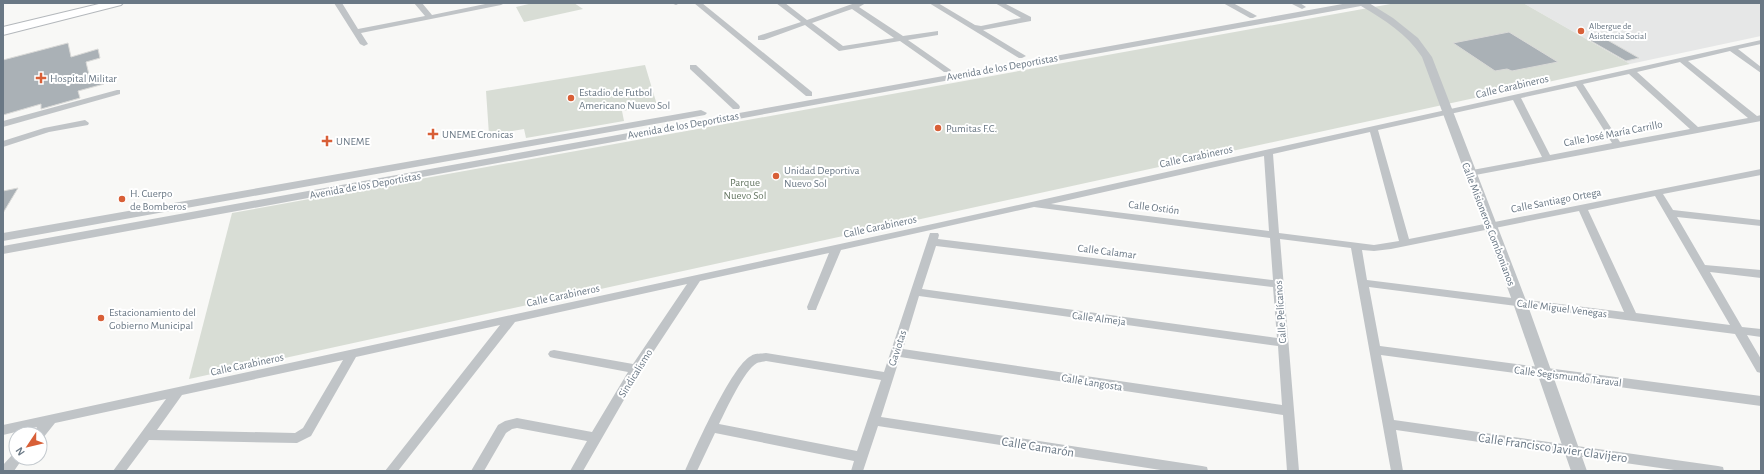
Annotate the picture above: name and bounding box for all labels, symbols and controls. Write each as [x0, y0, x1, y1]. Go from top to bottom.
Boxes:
place label: Albergue de Asistencia Social [1589, 22, 1646, 41]
marker: Albergue de Asistencia Social [1576, 26, 1586, 36]
street label: Avenida de los Deportistas [946, 52, 1059, 83]
marker: Hospital Militar [35, 72, 47, 84]
place label: Hospital Militar [50, 73, 117, 84]
street label: Calle Carabineros [1475, 73, 1550, 100]
place label: Estadio de Futbol Americano Nuevo Sol [579, 87, 670, 111]
marker: Estadio de Futbol Americano Nuevo Sol [566, 93, 576, 103]
street label: Avenida de los Deportistas [627, 110, 740, 141]
street label: Calle José María Carrillo [1563, 118, 1664, 148]
marker: Pumitas F.C. [933, 123, 943, 133]
place label: Pumitas F.C. [946, 123, 997, 134]
marker: UNEME Cronicas [427, 128, 439, 140]
place label: UNEME Cronicas [442, 129, 513, 140]
marker: UNEME [321, 135, 333, 147]
place label: UNEME [336, 136, 370, 147]
street label: Calle Carabineros [1159, 143, 1234, 170]
street label: Calle Misioneros Combonianos [1460, 161, 1517, 287]
place label: Unidad Deportiva Nuevo Sol [784, 165, 860, 189]
street label: Avenida de los Deportistas [309, 170, 422, 201]
marker: Unidad Deportiva Nuevo Sol [771, 171, 781, 181]
park label: Parque Nuevo Sol [724, 177, 766, 201]
street label: Calle Santiago Ortega [1510, 186, 1602, 215]
place label: H. Cuerpo de Bomberos [130, 188, 186, 212]
marker: H. Cuerpo de Bomberos [117, 194, 127, 204]
street label: Calle Ostión [1128, 199, 1180, 216]
street label: Calle Carabineros [843, 213, 918, 240]
street label: Calle Calamar [1077, 242, 1137, 261]
street label: Calle Pelícanos [1273, 280, 1288, 344]
street label: Calle Carabineros [526, 282, 601, 309]
street label: Calle Miguel Venegas [1516, 298, 1608, 319]
place label: Estacionamiento del Gobierno Municipal [109, 307, 196, 331]
street label: Calle Almeja [1071, 310, 1126, 327]
marker: Estacionamiento del Gobierno Municipal [96, 313, 106, 323]
street label: Gaviotas [887, 329, 908, 367]
street label: Sindicalismo [616, 347, 655, 399]
street label: Calle Carabineros [210, 351, 285, 378]
street label: Calle Segismundo Taraval [1514, 364, 1622, 389]
street label: Calle Langosta [1061, 372, 1123, 393]
north arrow [8, 426, 48, 466]
street label: Calle Francisco Javier Clavijero [1477, 432, 1628, 465]
street label: Calle Camarón [1001, 435, 1075, 460]
text: N [14, 445, 27, 458]

